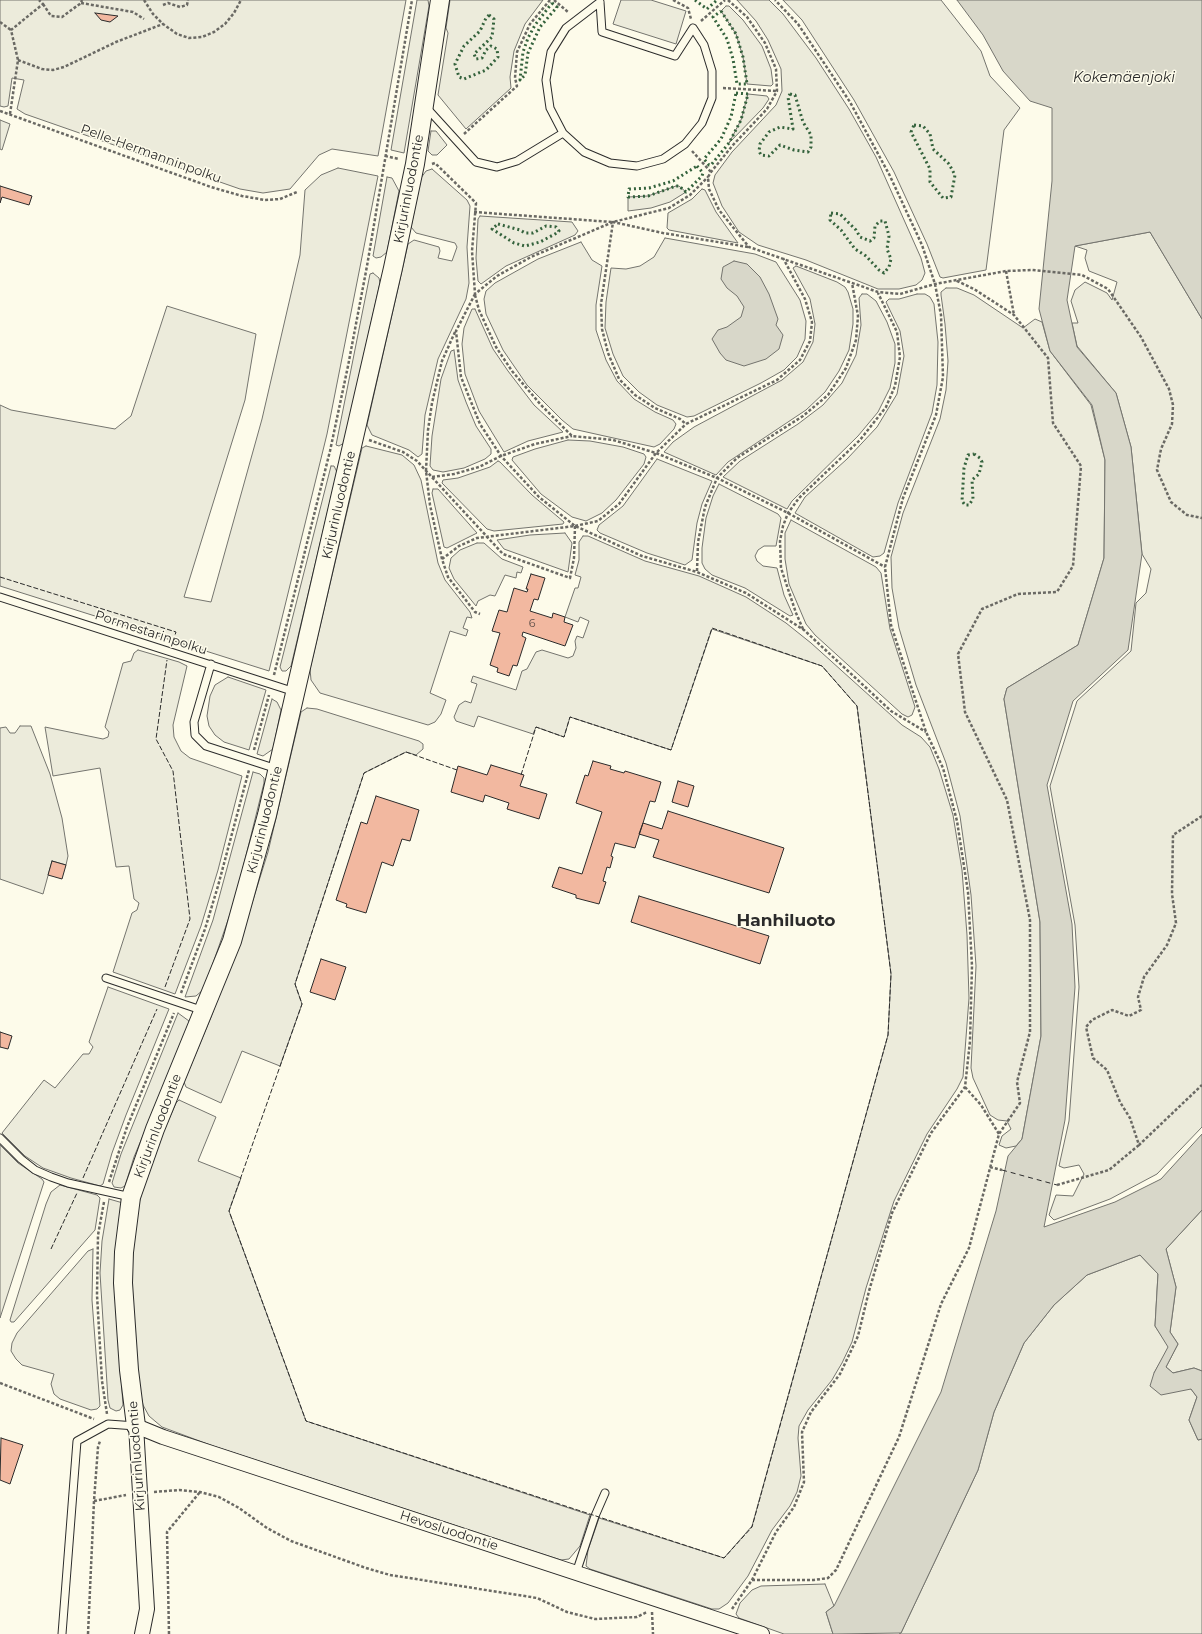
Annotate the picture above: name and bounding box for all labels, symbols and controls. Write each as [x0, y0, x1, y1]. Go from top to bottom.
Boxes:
water label: Kokemäenjoki [1073, 70, 1175, 86]
street label: Pelle-Hermanninpolku [78, 121, 224, 187]
street label: Kirjurinluodontie [391, 133, 427, 245]
street label: Kirjurinluodontie [319, 449, 359, 561]
street label: Pormestarinpolku [93, 607, 209, 659]
house number: 6 [529, 617, 535, 631]
street label: Kirjurinluodontie [244, 765, 286, 875]
district label: Hanhiluoto [736, 911, 836, 931]
street label: Kirjurinluodontie [131, 1072, 185, 1180]
street label: Kirjurinluodontie [125, 1400, 149, 1512]
street label: Hevosluodontie [398, 1508, 500, 1554]

